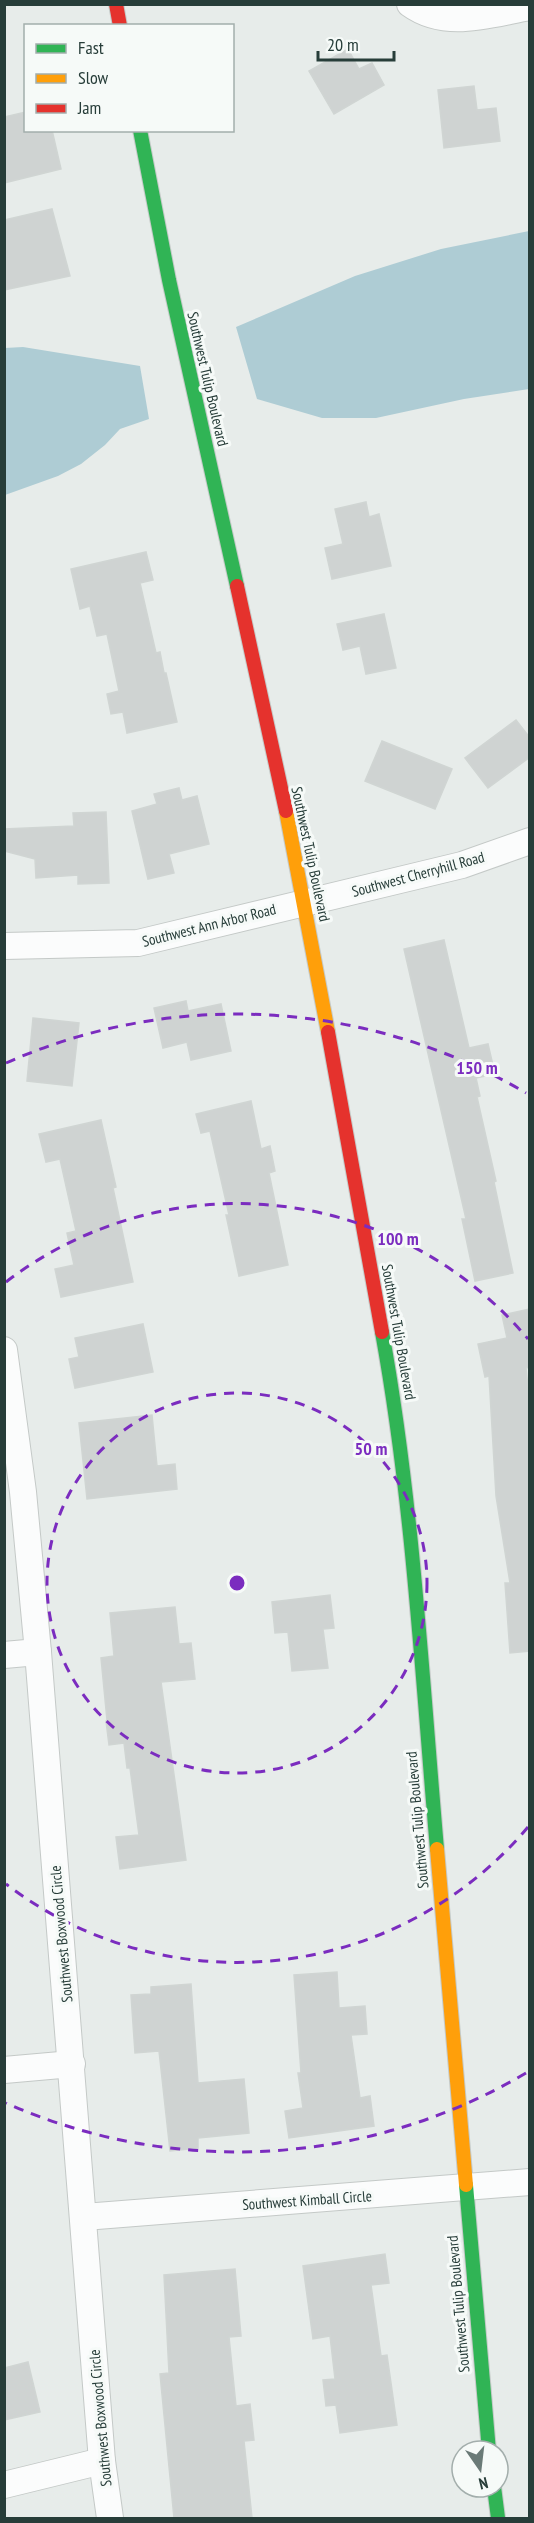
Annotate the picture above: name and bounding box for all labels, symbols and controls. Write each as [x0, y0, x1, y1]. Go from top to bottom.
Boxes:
legend [24, 24, 234, 132]
scale bar [318, 24, 394, 62]
text: 20 m [327, 33, 359, 56]
text: Fast [78, 36, 104, 59]
text: Slow [78, 66, 109, 89]
text: Jam [77, 96, 101, 119]
street label: Southwest Tulip Boulevard [183, 310, 233, 448]
street label: Southwest Tulip Boulevard [287, 785, 335, 923]
street label: Southwest Cherryhill Road [350, 847, 486, 901]
street label: Southwest Ann Arbor Road [140, 899, 278, 951]
text: 150 m [456, 1056, 498, 1079]
text: 100 m [377, 1227, 419, 1250]
street label: Southwest Tulip Boulevard [378, 1263, 420, 1401]
text: 50 m [355, 1437, 387, 1460]
centre of rings [227, 1573, 247, 1593]
street label: Southwest Tulip Boulevard [402, 1751, 432, 1889]
street label: Southwest Boxwood Circle [46, 1865, 76, 2003]
street label: Southwest Kimball Circle [242, 2186, 372, 2214]
street label: Southwest Tulip Boulevard [443, 2235, 473, 2373]
street label: Southwest Boxwood Circle [85, 2349, 115, 2487]
north arrow [450, 2439, 510, 2499]
text: N [477, 2473, 490, 2494]

